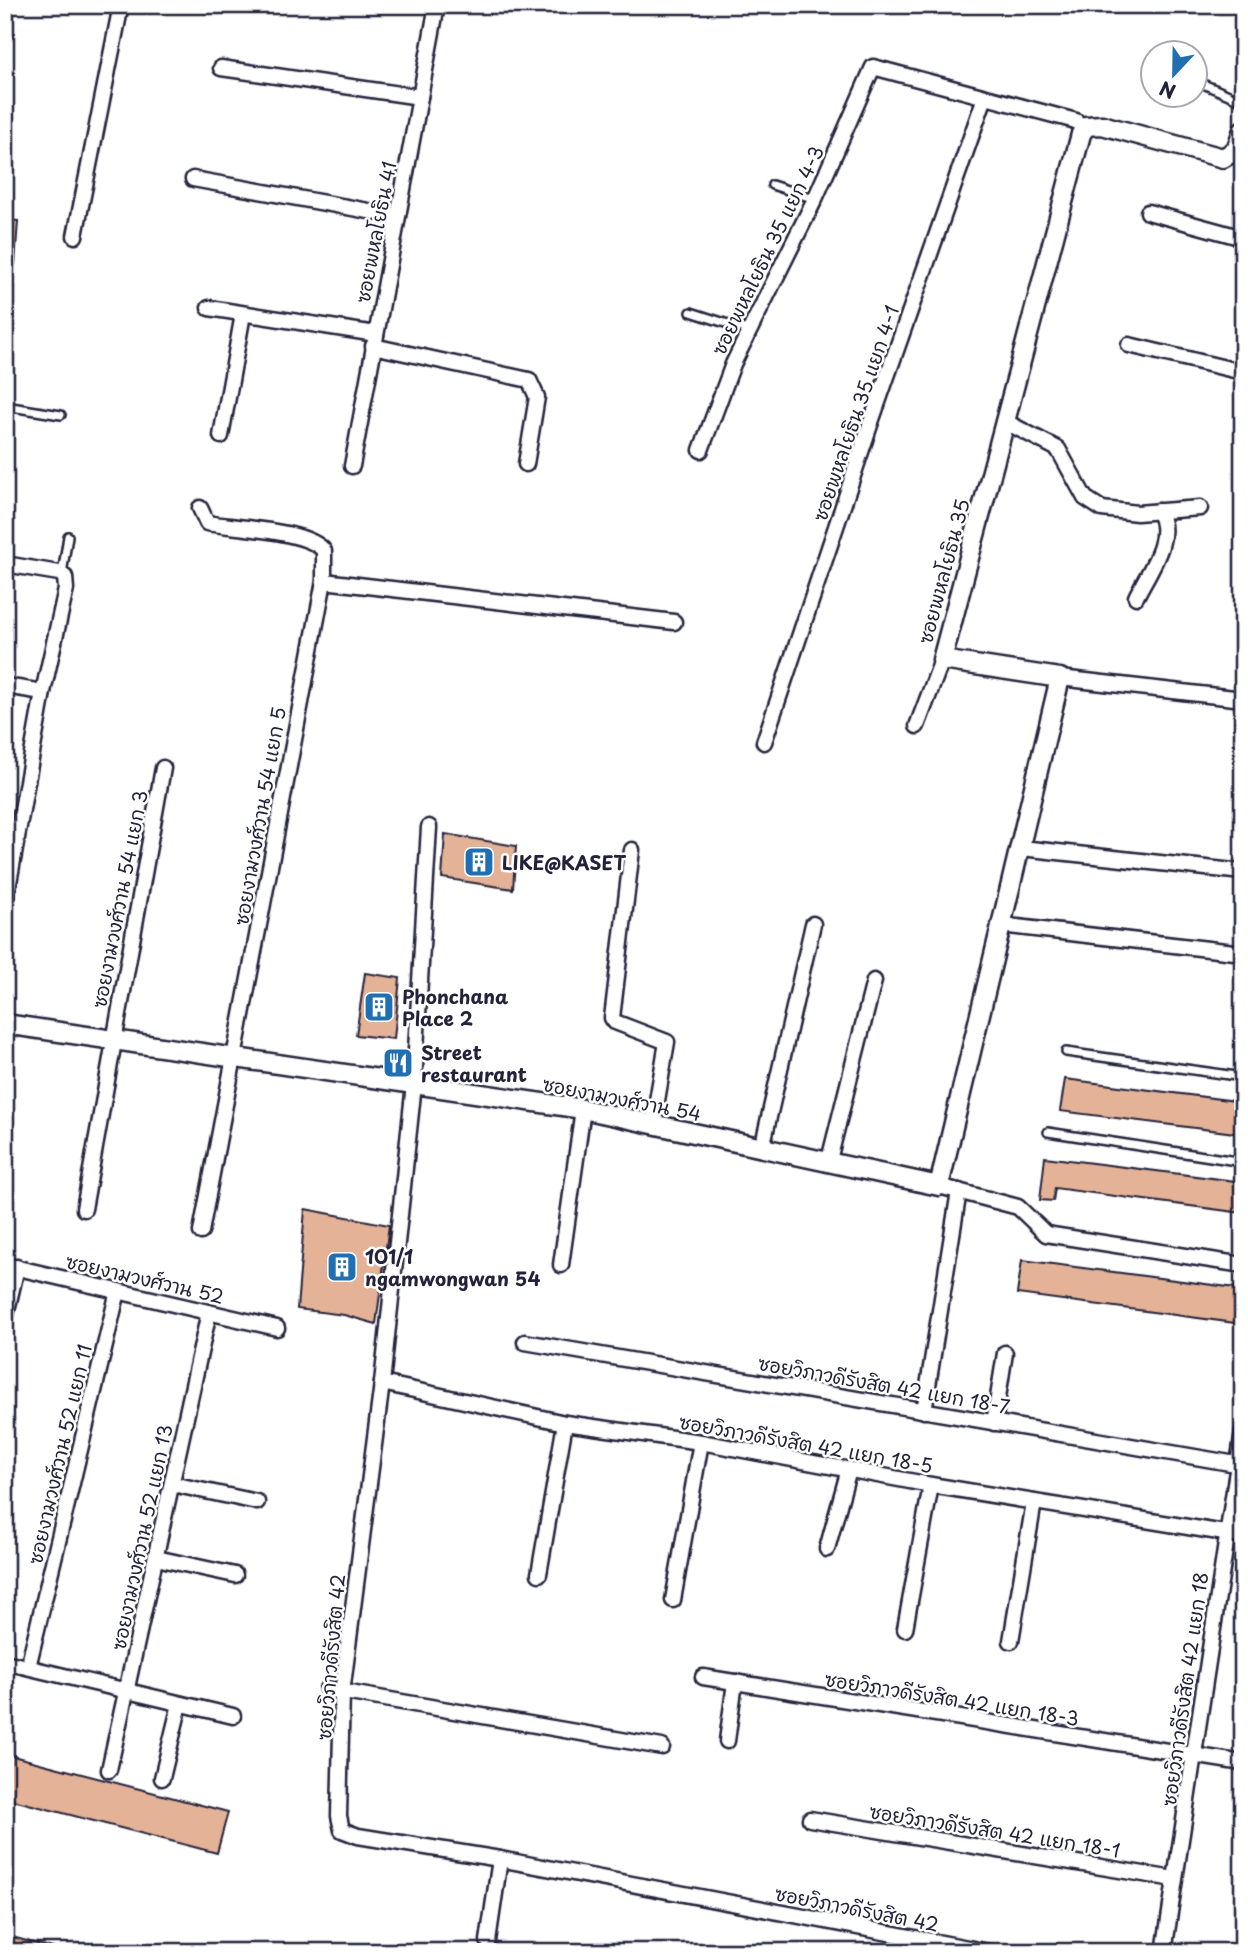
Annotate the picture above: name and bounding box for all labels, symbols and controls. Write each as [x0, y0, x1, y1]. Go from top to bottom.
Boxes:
north arrow [1140, 38, 1210, 108]
text: N [1155, 75, 1179, 106]
street label: ซอยพหลโยธิน 35 แยก 4-3 [704, 141, 830, 359]
street label: ซอยพหลโยธิน 41 [348, 159, 402, 305]
street label: ซอยพหลโยธิน 35 แยก 4-1 [805, 301, 905, 525]
street label: ซอยพหลโยธิน 35 [910, 495, 976, 647]
street label: ซอยงามวงศ์วาน 54 แยก 5 [226, 705, 292, 927]
street label: ซอยงามวงศ์วาน 54 แยก 3 [84, 788, 154, 1010]
building icon: LIKE@KASET [462, 845, 496, 879]
place label: LIKE@KASET [502, 848, 626, 876]
place label: Phonchana Place 2 [402, 982, 508, 1032]
building icon: Phonchana Place 2 [362, 990, 396, 1024]
place label: Street restaurant [421, 1038, 527, 1088]
restaurant icon: Street restaurant [381, 1046, 415, 1080]
street label: ซอยงามวงศ์วาน 54 [540, 1069, 704, 1127]
place label: 101/1 ngamwongwan 54 [365, 1242, 540, 1292]
street label: ซอยงามวงศ์วาน 52 [63, 1246, 227, 1310]
building icon: 101/1 ngamwongwan 54 [325, 1250, 359, 1284]
street label: ซอยงามวงศ์วาน 52 แยก 11 [20, 1341, 98, 1567]
street label: ซอยวิภาวดีรังสิต 42 แยก 18-7 [756, 1348, 1012, 1420]
street label: ซอยวิภาวดีรังสิต 42 แยก 18-5 [677, 1407, 935, 1479]
street label: ซอยงามวงศ์วาน 52 แยก 13 [103, 1422, 179, 1652]
street label: ซอยวิภาวดีรังสิต 42 แยก 18 [1154, 1570, 1214, 1808]
street label: ซอยวิภาวดีรังสิต 42 [309, 1573, 351, 1741]
street label: ซอยวิภาวดีรังสิต 42 แยก 18-3 [823, 1664, 1081, 1732]
street label: ซอยวิภาวดีรังสิต 42 แยก 18-1 [868, 1796, 1122, 1864]
street label: ซอยวิภาวดีรังสิต 42 [773, 1878, 941, 1938]

